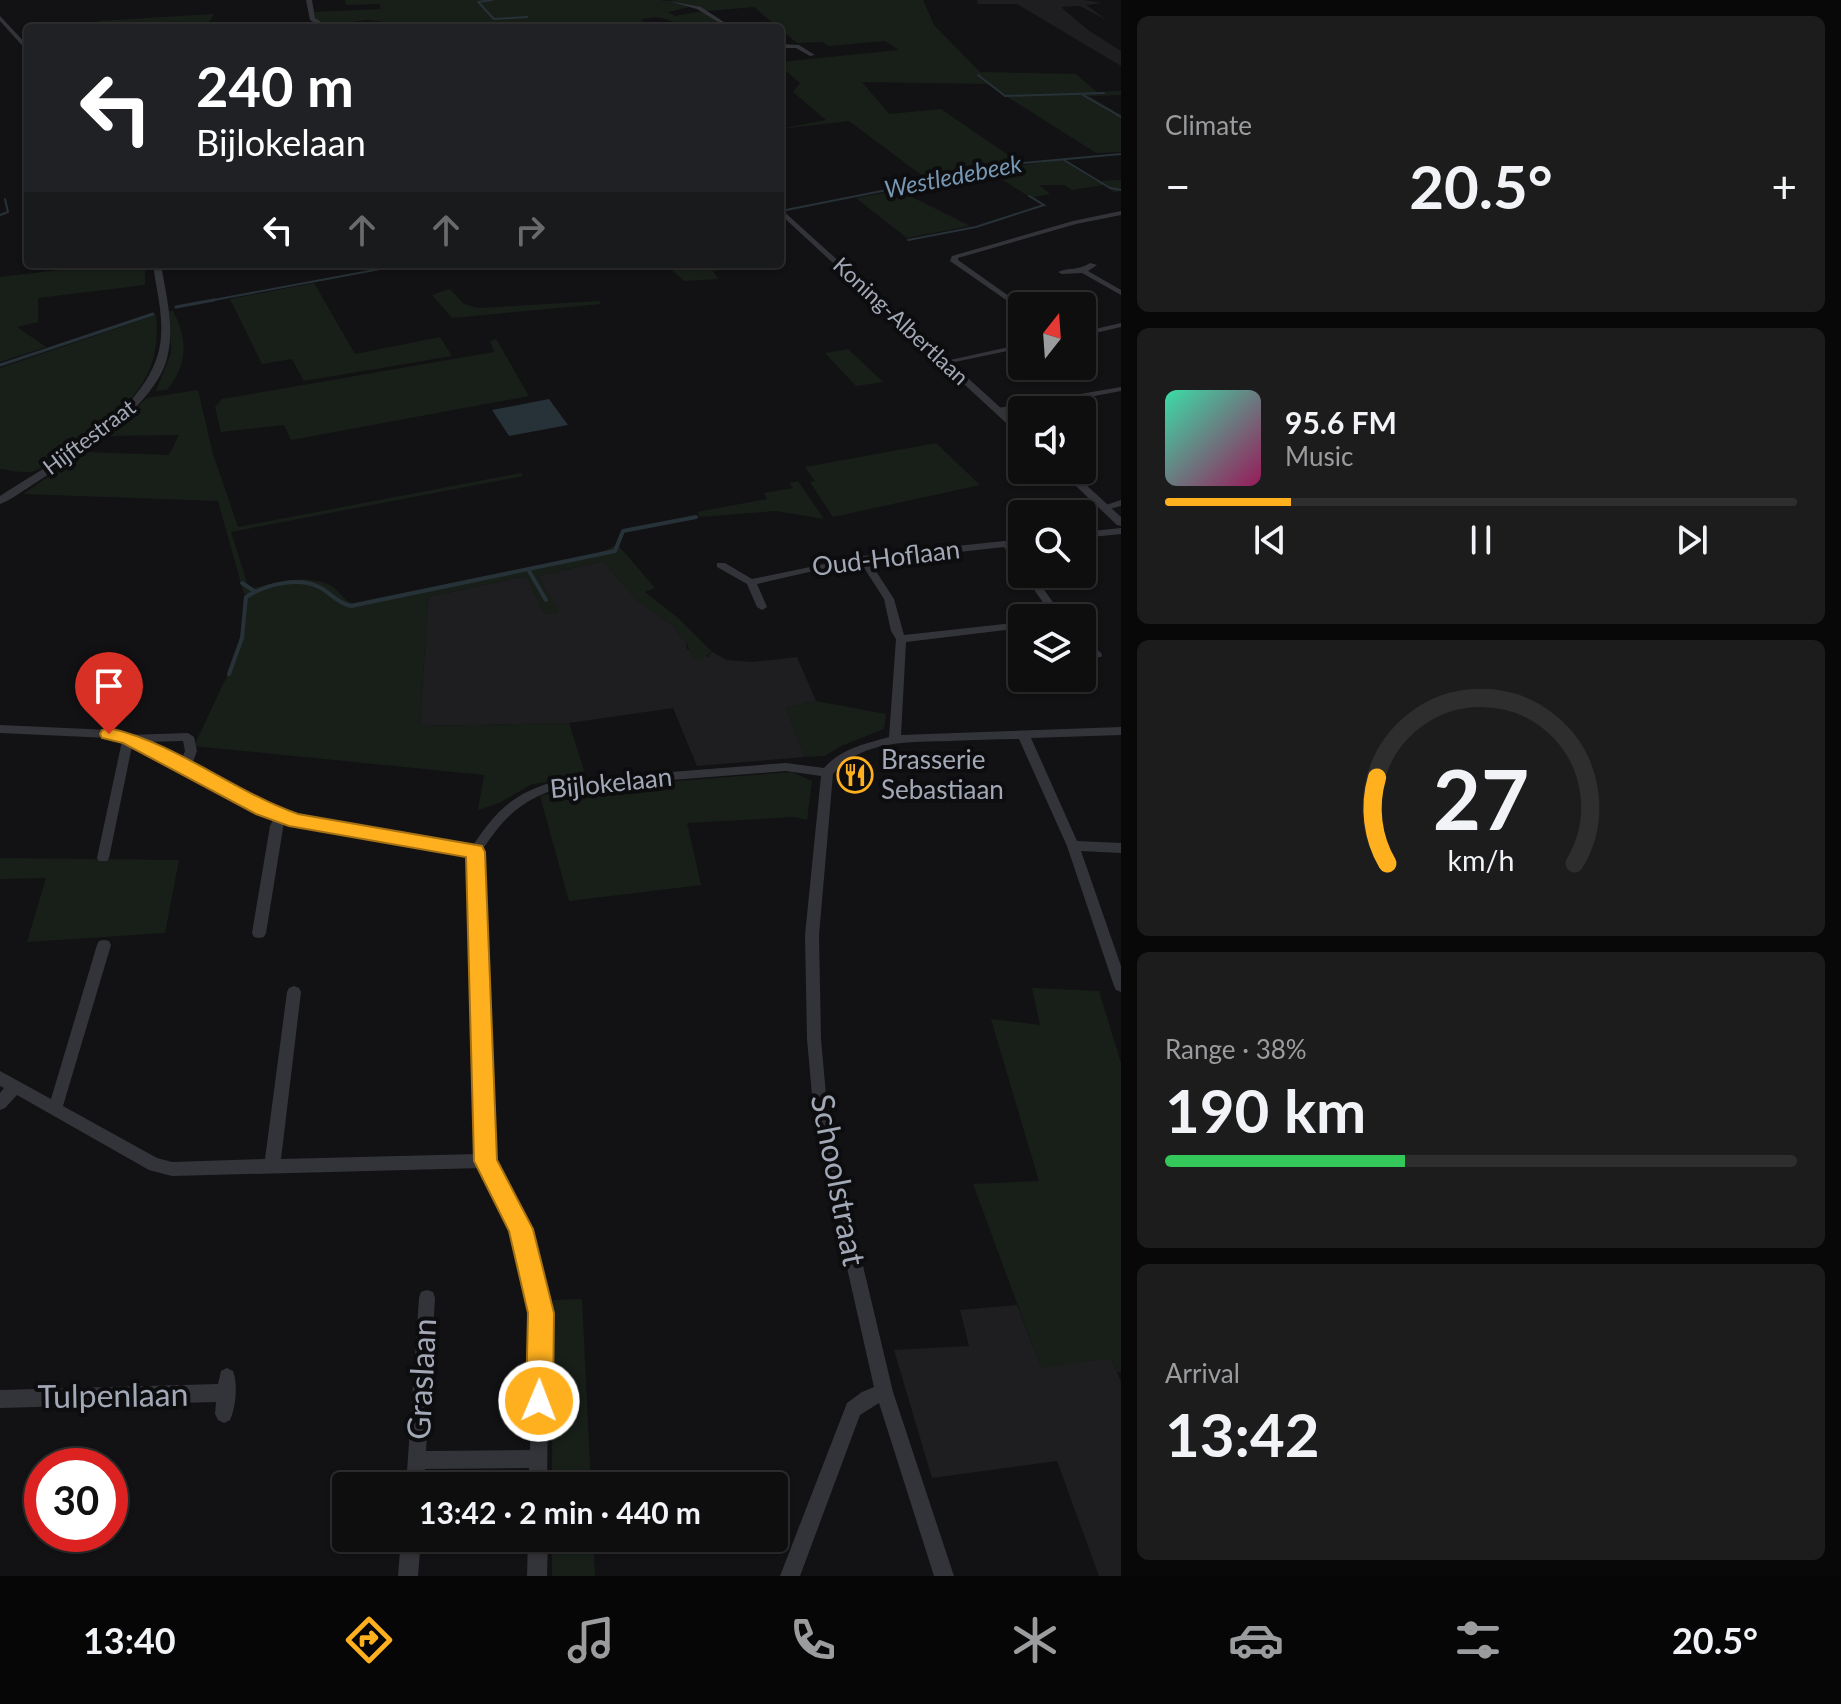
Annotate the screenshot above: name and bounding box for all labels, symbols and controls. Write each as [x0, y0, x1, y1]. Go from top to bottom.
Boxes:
text: 240 m [196, 52, 354, 119]
icon: left [64, 56, 168, 160]
text: Climate [1165, 109, 1252, 141]
text: Bijlokelaan [196, 120, 366, 164]
water label: Westledebeek [882, 148, 1024, 203]
text: 20.5° [1409, 150, 1553, 222]
text: − [1165, 160, 1191, 212]
text: + [1771, 160, 1797, 212]
icon: left [256, 208, 300, 252]
icon: ahead [340, 208, 384, 252]
icon: ahead [424, 208, 468, 252]
icon: right [508, 208, 552, 252]
street label: Koning-Albertlaan [828, 251, 974, 390]
north arrow [1008, 292, 1096, 380]
map controls [1008, 292, 1096, 692]
street label: Hijftestraat [37, 393, 140, 480]
button: sound [1008, 396, 1096, 484]
text: 95.6 FM [1285, 404, 1397, 440]
text: Music [1285, 440, 1353, 472]
button: search [1008, 500, 1096, 588]
icon: previous [1248, 518, 1292, 562]
icon: pause [1459, 518, 1503, 562]
icon: next [1670, 518, 1714, 562]
street label: Oud-Hoflaan [810, 532, 962, 582]
button: layers [1008, 604, 1096, 692]
pin [75, 652, 143, 734]
icon: arrive [87, 664, 131, 708]
place label: Brasserie Sebastiaan [881, 743, 1004, 805]
text: 27 [1433, 748, 1529, 848]
restaurant icon: Brasserie Sebastiaan [836, 756, 874, 794]
street label: Bijlokelaan [548, 760, 674, 804]
text: km/h [1448, 843, 1514, 877]
text: Range · 38% [1165, 1033, 1307, 1065]
text: 190 km [1165, 1074, 1366, 1146]
street label: Schoolstraat [804, 1091, 875, 1269]
street label: Graslaan [398, 1317, 443, 1441]
text: Arrival [1165, 1357, 1240, 1389]
position arrow [497, 1359, 581, 1443]
street label: Tulpenlaan [37, 1374, 189, 1415]
text: 13:42 [1165, 1398, 1320, 1470]
speed limit sign: 30 [24, 1448, 128, 1552]
text: 13:42 · 2 min · 440 m [419, 1494, 701, 1530]
icon: directions [341, 1612, 397, 1668]
icon: music [563, 1612, 619, 1668]
icon: phone [785, 1612, 841, 1668]
icon: climate [1007, 1612, 1063, 1668]
icon: car [1228, 1612, 1284, 1668]
icon: filters [1450, 1612, 1506, 1668]
text: 13:40 [83, 1618, 176, 1662]
text: 20.5° [1672, 1618, 1758, 1662]

